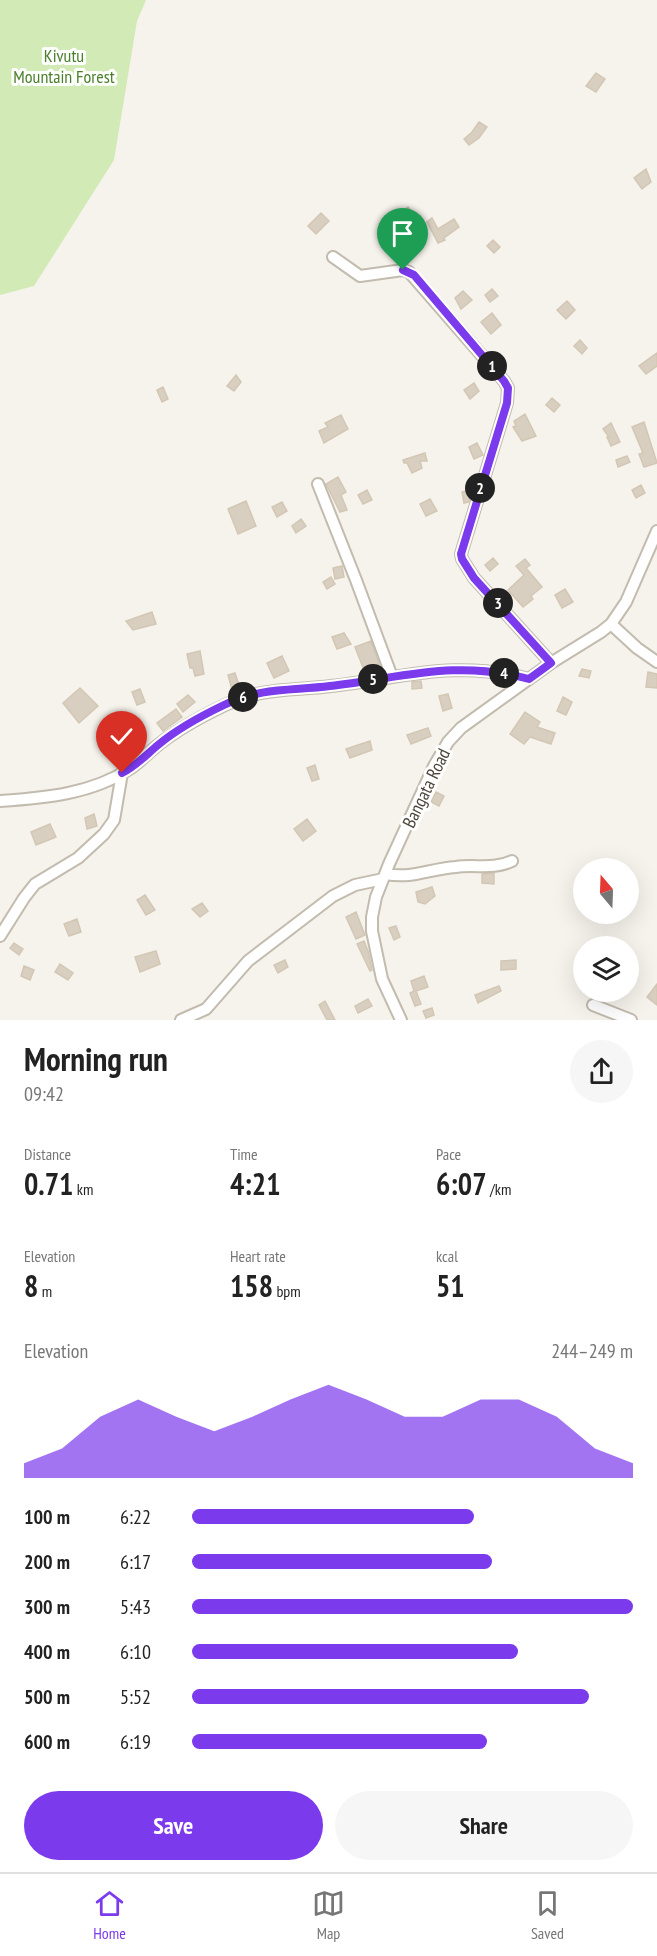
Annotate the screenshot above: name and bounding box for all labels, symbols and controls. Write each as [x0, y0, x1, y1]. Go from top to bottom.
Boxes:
park label: Kivutu Mountain Forest [13, 44, 115, 88]
pin [377, 208, 428, 270]
icon: arrive [386, 217, 419, 250]
pin: 1 [477, 351, 507, 381]
text: 1 [488, 356, 496, 376]
pin: 2 [465, 473, 495, 503]
text: 2 [476, 478, 484, 498]
pin: 3 [483, 588, 513, 618]
text: 3 [494, 593, 502, 613]
pin: 4 [489, 658, 519, 688]
text: 4 [500, 663, 508, 683]
pin: 5 [358, 664, 388, 694]
text: 5 [369, 669, 377, 689]
pin: 6 [228, 682, 258, 712]
text: 6 [239, 687, 247, 707]
pin [96, 711, 147, 773]
icon: check [105, 720, 138, 753]
street label: Bangata Road [397, 745, 455, 831]
north arrow [573, 858, 639, 924]
map controls [573, 858, 639, 1002]
button: layers [573, 936, 639, 1002]
text: Morning run [24, 1037, 168, 1080]
button: share [570, 1040, 633, 1103]
text: 09:42 [24, 1081, 64, 1107]
text: Distance [24, 1144, 71, 1164]
text: Time [230, 1144, 258, 1164]
text: Pace [436, 1144, 461, 1164]
text: 0.71 [24, 1164, 73, 1203]
text: 4:21 [230, 1164, 281, 1203]
text: 6:07 [436, 1164, 487, 1203]
text: km [73, 1179, 93, 1199]
text: /km [487, 1179, 511, 1199]
text: Elevation [24, 1246, 75, 1266]
text: Heart rate [230, 1246, 286, 1266]
text: kcal [436, 1246, 458, 1266]
text: 8 [24, 1266, 38, 1305]
text: 158 [230, 1266, 273, 1305]
text: 51 [436, 1266, 465, 1305]
text: m [38, 1281, 52, 1301]
text: bpm [273, 1281, 301, 1301]
text: Elevation [24, 1338, 88, 1364]
text: 244–249 m [551, 1338, 633, 1364]
text: 100 m [24, 1504, 70, 1530]
text: 6:22 [120, 1504, 151, 1530]
text: 200 m [24, 1549, 70, 1575]
text: 6:17 [120, 1549, 151, 1575]
text: 300 m [24, 1594, 70, 1620]
text: 5:43 [120, 1594, 151, 1620]
text: 400 m [24, 1639, 70, 1665]
text: 6:10 [120, 1639, 151, 1665]
text: 500 m [24, 1684, 70, 1710]
text: 5:52 [120, 1684, 151, 1710]
text: 600 m [24, 1729, 70, 1755]
text: 6:19 [120, 1729, 151, 1755]
button: Save [24, 1791, 323, 1860]
button: Share [335, 1791, 633, 1860]
tab: Home [93, 1887, 126, 1943]
tab: Map [312, 1887, 345, 1943]
tab: Saved [531, 1887, 564, 1943]

